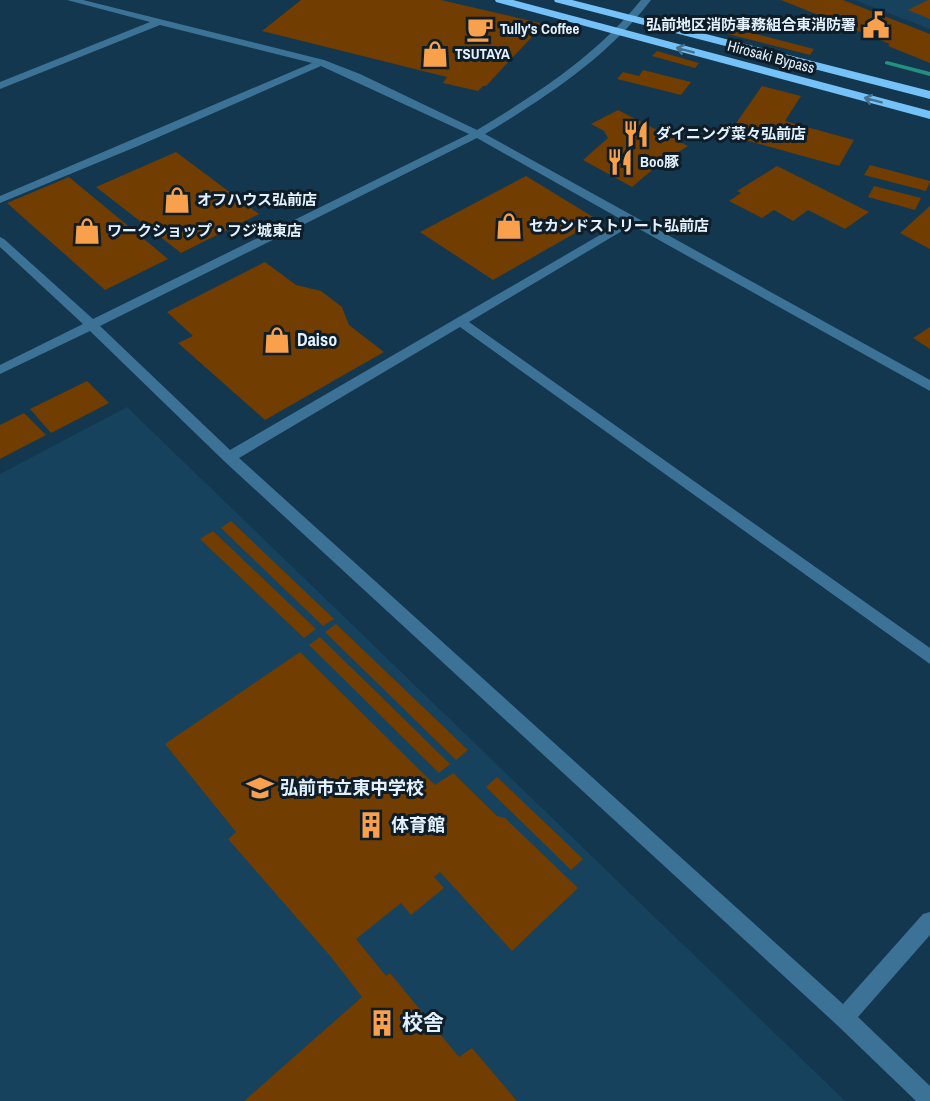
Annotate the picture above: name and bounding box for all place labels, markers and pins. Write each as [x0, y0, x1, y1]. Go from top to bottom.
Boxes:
public building icon: 弘前地区消防事務組合東消防署 [861, 10, 891, 40]
cafe icon: Tully's Coffee [465, 14, 495, 44]
place label: 弘前地区消防事務組合東消防署 [646, 14, 856, 35]
place label: Tully's Coffee [500, 18, 579, 39]
shop icon: TSUTAYA [420, 39, 450, 69]
place label: TSUTAYA [455, 43, 510, 64]
restaurant icon: ダイニング菜々弘前店 [621, 119, 651, 149]
place label: ダイニング菜々弘前店 [656, 123, 806, 144]
restaurant icon: Boo豚 [605, 147, 635, 177]
place label: Boo豚 [640, 151, 679, 172]
shop icon: オフハウス弘前店 [162, 185, 192, 215]
place label: オフハウス弘前店 [197, 189, 317, 210]
shop icon: セカンドストリート弘前店 [494, 211, 524, 241]
place label: セカンドストリート弘前店 [529, 215, 709, 236]
shop icon: ワークショップ・フジ城東店 [72, 216, 102, 246]
place label: ワークショップ・フジ城東店 [107, 220, 302, 241]
shop icon: Daiso [262, 325, 292, 355]
place label: Daiso [297, 327, 337, 352]
school or university icon: 弘前市立東中学校 [245, 773, 275, 803]
place label: 弘前市立東中学校 [280, 775, 424, 800]
building icon: 体育館 [356, 810, 386, 840]
place label: 体育館 [391, 812, 445, 837]
building icon: 校舎 [367, 1008, 397, 1038]
place label: 校舎 [402, 1008, 444, 1037]

